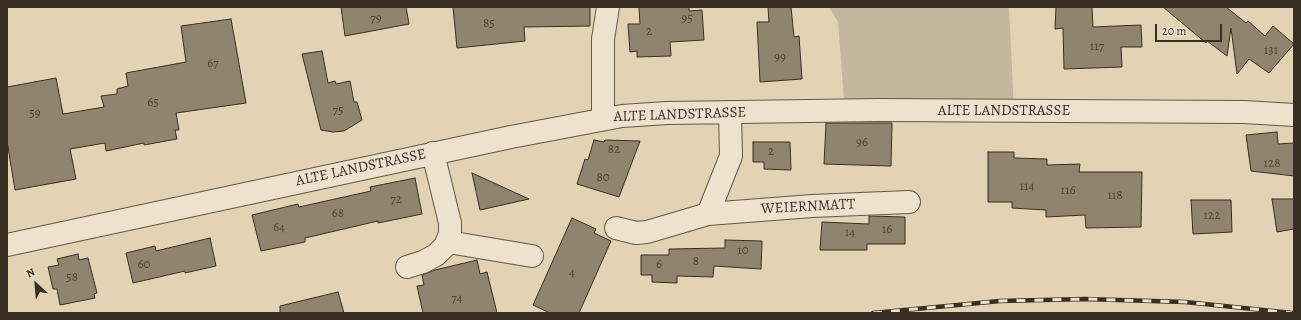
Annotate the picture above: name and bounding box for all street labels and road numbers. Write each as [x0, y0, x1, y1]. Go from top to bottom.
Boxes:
street label: ALTE LANDSTRASSE [938, 102, 1070, 120]
street label: ALTE LANDSTRASSE [613, 104, 747, 126]
street label: ALTE LANDSTRASSE [294, 145, 428, 191]
street label: WEIERNMATT [760, 196, 856, 218]

